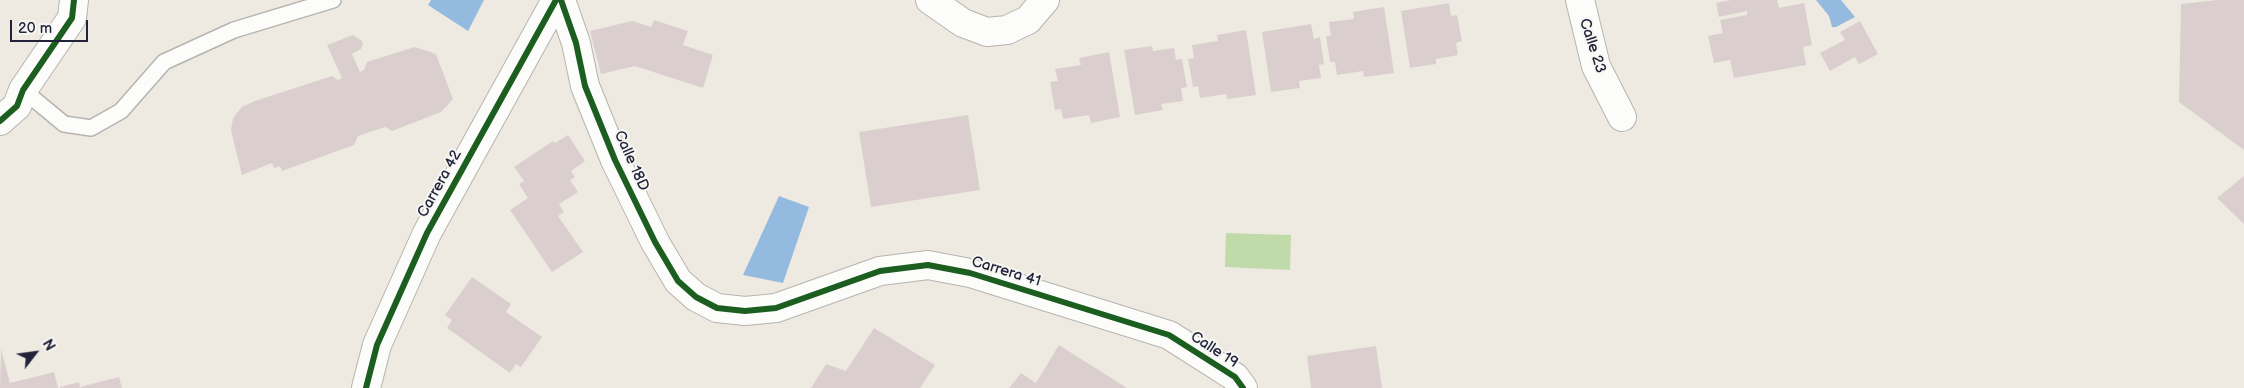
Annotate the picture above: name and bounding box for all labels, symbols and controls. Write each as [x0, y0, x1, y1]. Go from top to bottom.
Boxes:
scale bar [12, 10, 90, 42]
street label: Calle 23 [1575, 16, 1609, 76]
text: 20 m [18, 19, 52, 38]
street label: Calle 18D [610, 128, 652, 194]
street label: Carrera 42 [414, 147, 466, 221]
street label: Carrera 41 [969, 253, 1043, 291]
north arrow [10, 328, 60, 378]
street label: Calle 19 [1187, 328, 1241, 372]
text: N [38, 336, 58, 354]

